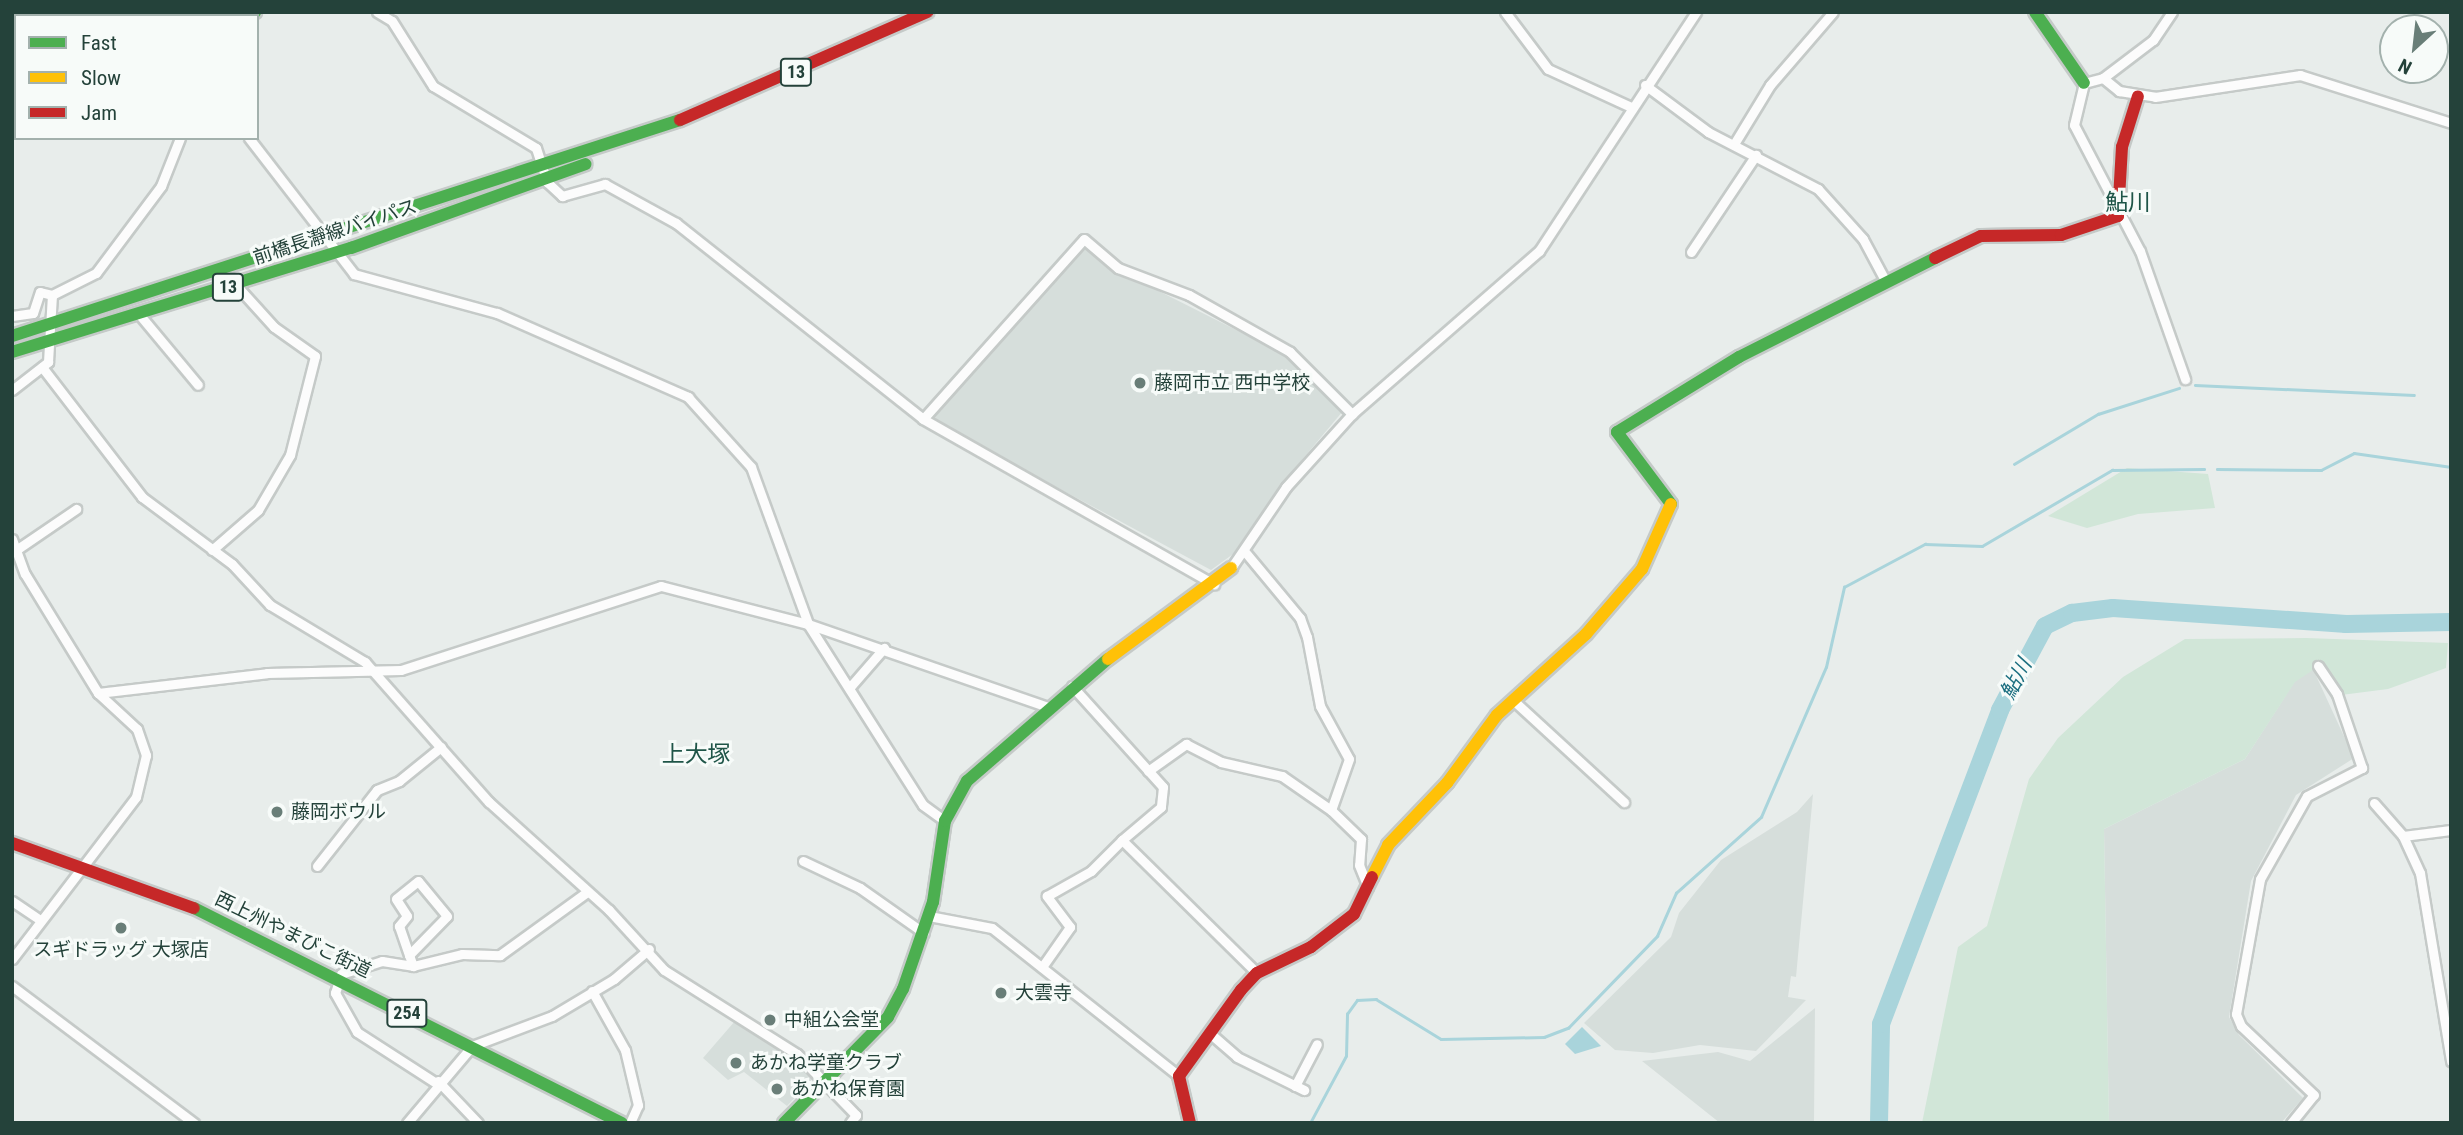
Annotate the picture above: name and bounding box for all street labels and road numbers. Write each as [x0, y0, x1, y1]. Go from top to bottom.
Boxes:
road number: 13 [778, 58, 814, 86]
street label: 前橋長瀞線バイパス [250, 195, 420, 269]
road number: 13 [210, 272, 246, 302]
street label: 西上州やまびこ街道 [211, 887, 375, 983]
road number: 254 [386, 998, 428, 1028]

